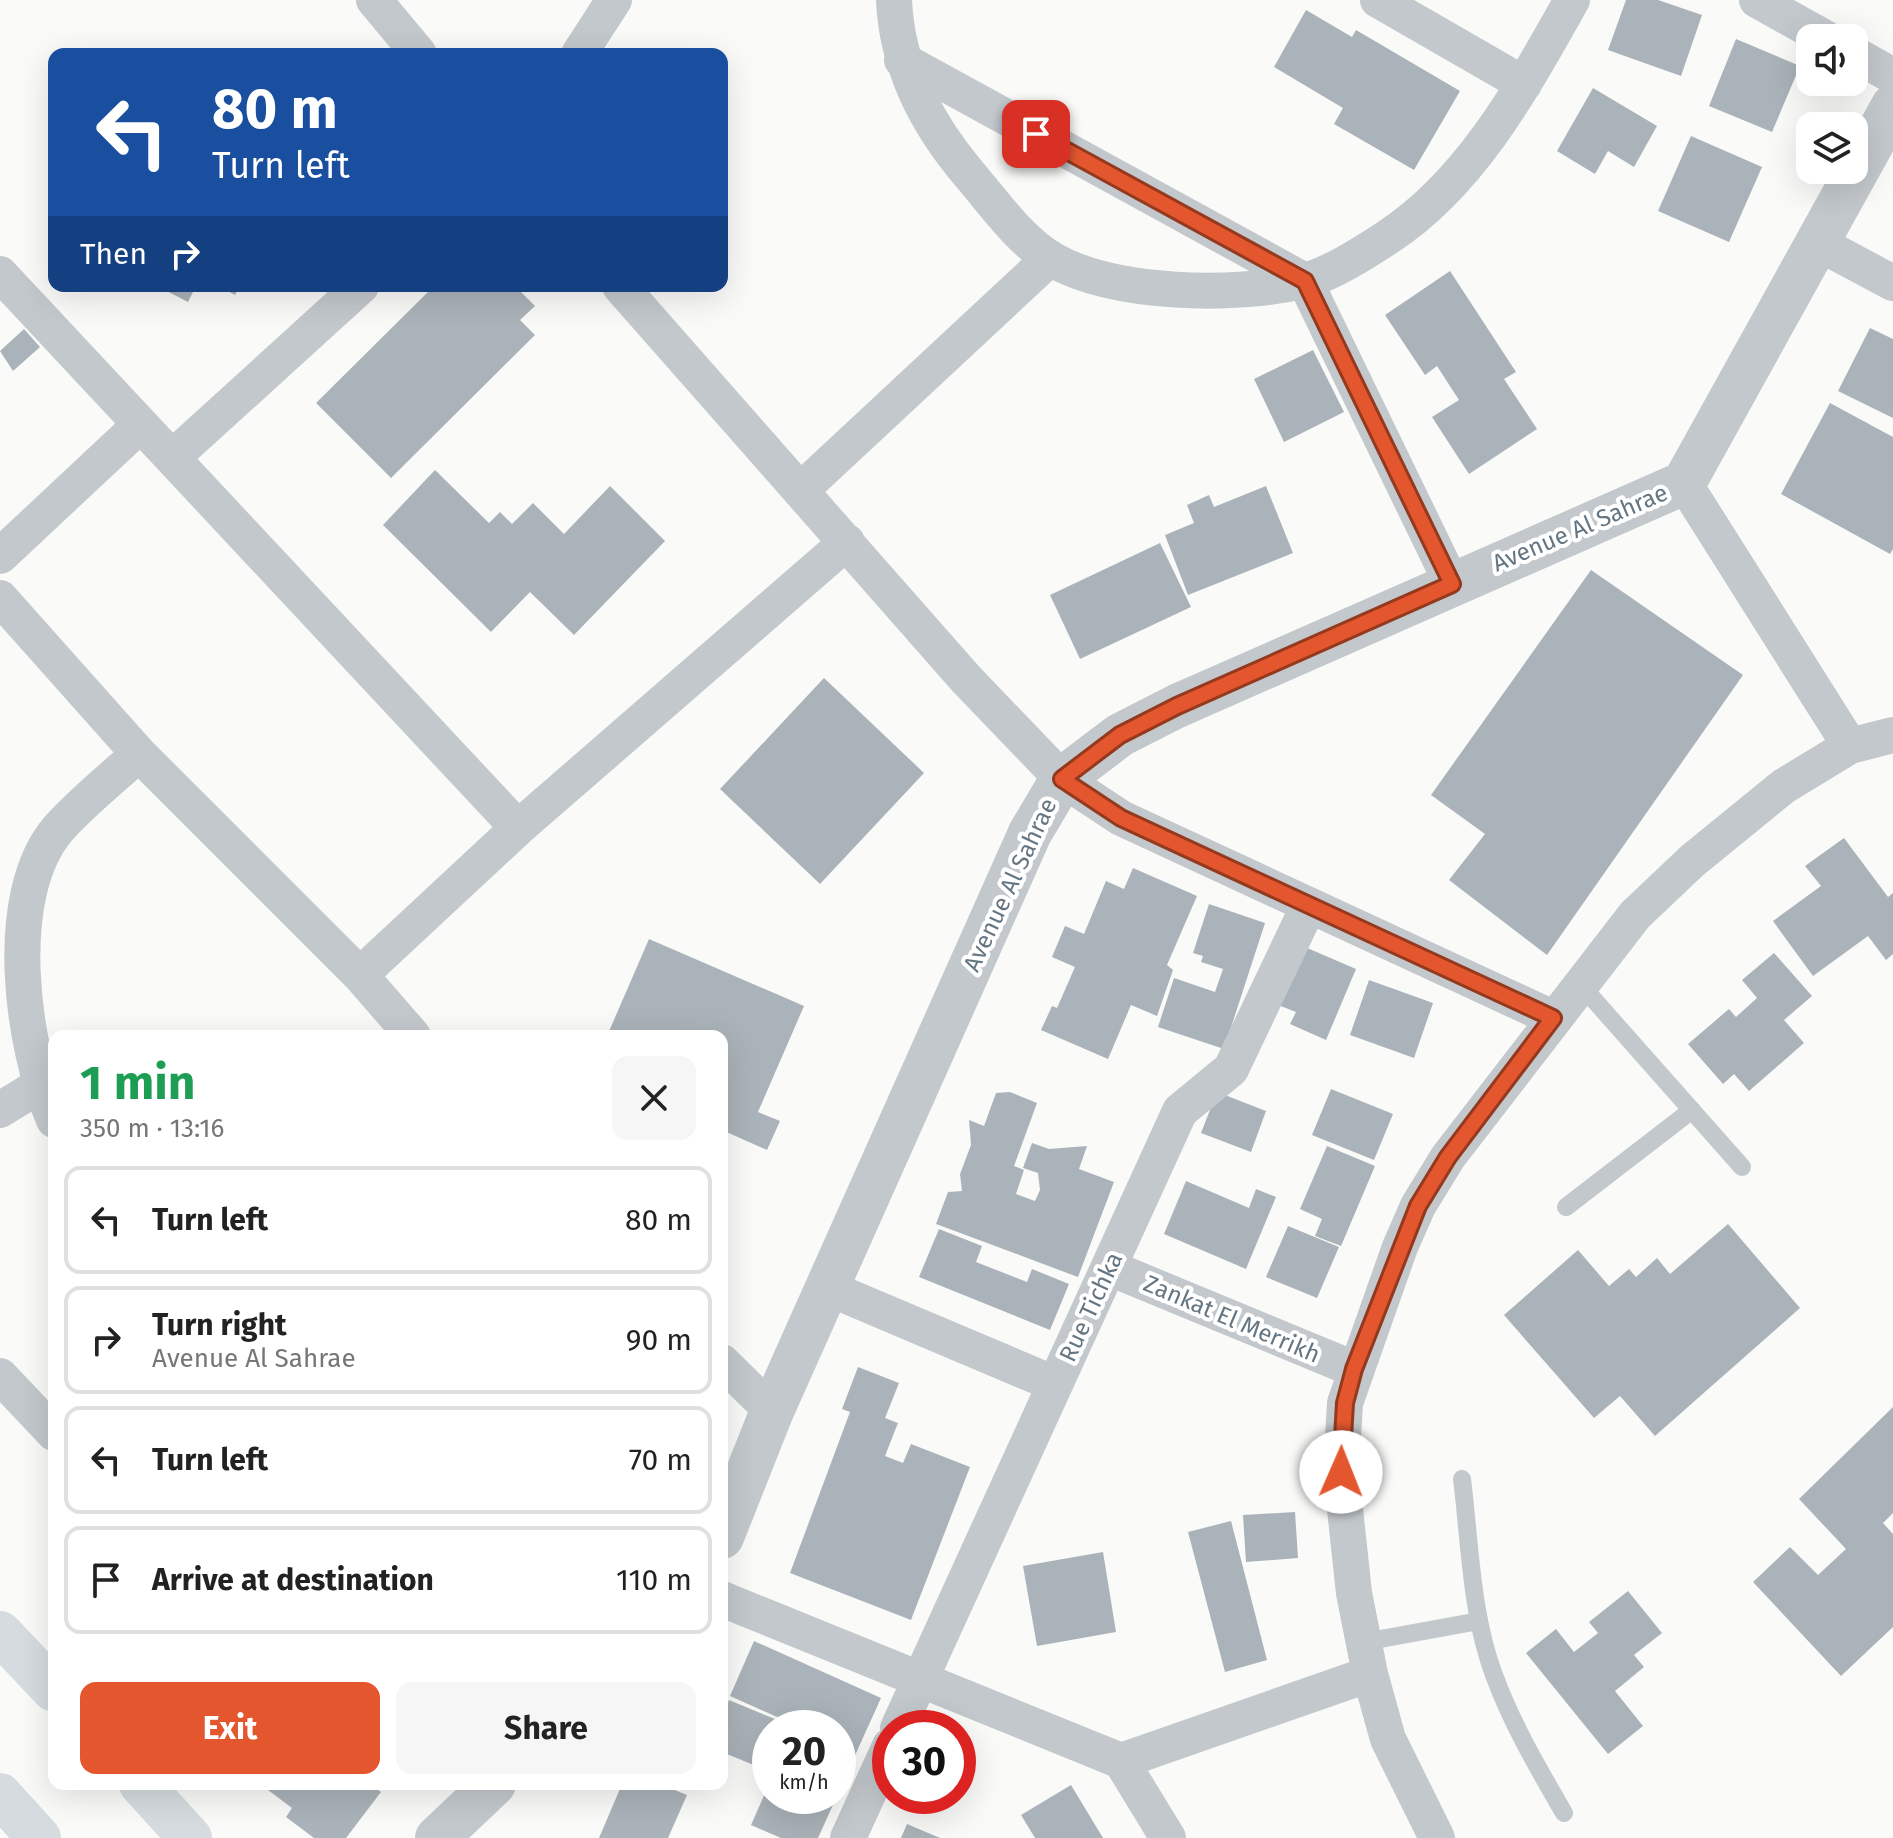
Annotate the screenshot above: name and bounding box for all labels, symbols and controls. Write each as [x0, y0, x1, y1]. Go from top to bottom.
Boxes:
map controls [1796, 24, 1868, 184]
button: sound [1796, 24, 1868, 96]
text: 80 m [212, 76, 338, 143]
icon: left [80, 80, 184, 184]
pin [1002, 100, 1070, 168]
icon: arrive [1014, 112, 1058, 156]
button: layers [1796, 112, 1868, 184]
text: Turn left [212, 144, 350, 188]
icon: right [163, 232, 207, 276]
text: Then [80, 236, 147, 272]
street label: Avenue Al Sahrae [1488, 478, 1672, 578]
street label: Avenue Al Sahrae [958, 794, 1062, 976]
text: 1 min [80, 1054, 195, 1112]
button: close [612, 1056, 696, 1140]
text: 350 m · 13:16 [80, 1113, 224, 1144]
icon: left [84, 1198, 128, 1242]
text: Turn left [152, 1202, 268, 1238]
text: 80 m [625, 1202, 692, 1238]
street label: Rue Tichka [1053, 1248, 1129, 1366]
street label: Zankat El Merrikh [1140, 1269, 1324, 1369]
text: Turn right [152, 1307, 287, 1343]
icon: right [84, 1318, 128, 1362]
text: 90 m [626, 1322, 692, 1358]
text: Avenue Al Sahrae [152, 1343, 356, 1374]
position arrow [1299, 1430, 1383, 1514]
icon: left [84, 1438, 128, 1482]
text: Turn left [152, 1442, 268, 1478]
text: 70 m [629, 1442, 692, 1478]
icon: arrive [84, 1558, 128, 1602]
text: Arrive at destination [152, 1562, 434, 1598]
text: 110 m [616, 1562, 692, 1598]
button: Exit [80, 1682, 380, 1774]
button: Share [396, 1682, 696, 1774]
speed limit sign: 30 [872, 1710, 976, 1814]
text: 20 [782, 1728, 826, 1776]
text: km/h [779, 1770, 829, 1794]

